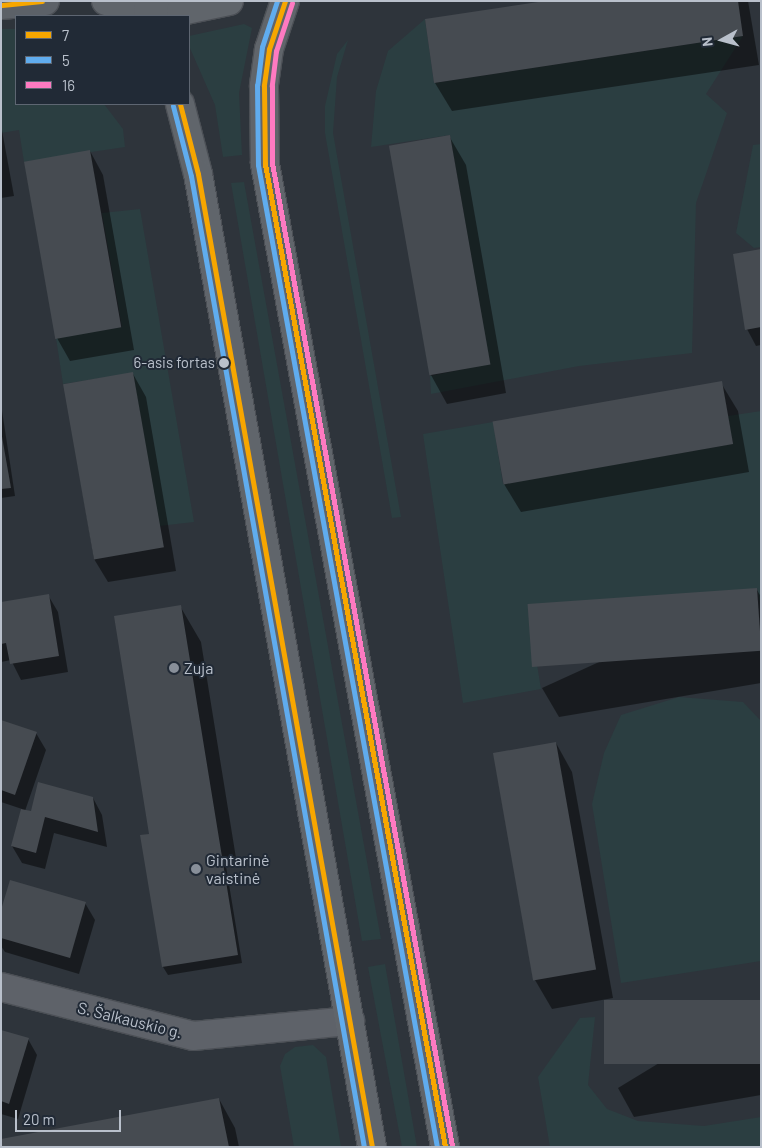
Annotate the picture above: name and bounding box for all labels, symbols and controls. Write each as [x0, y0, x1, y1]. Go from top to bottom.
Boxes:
legend [15, 15, 190, 105]
north arrow [697, 15, 747, 65]
text: 7 [62, 26, 69, 44]
text: N [698, 36, 716, 48]
text: 5 [62, 51, 70, 69]
text: 16 [62, 76, 75, 94]
place label: 6-asis fortas [134, 354, 215, 372]
marker: 6-asis fortas [219, 358, 229, 368]
place label: Zuja [184, 658, 213, 678]
marker: Zuja [168, 662, 180, 674]
place label: Gintarinė vaistinė [206, 850, 269, 888]
marker: Gintarinė vaistinė [190, 863, 202, 875]
street label: S. Šalkauskio g. [76, 998, 184, 1042]
scale bar [18, 1100, 124, 1132]
text: 20 m [23, 1110, 55, 1128]

